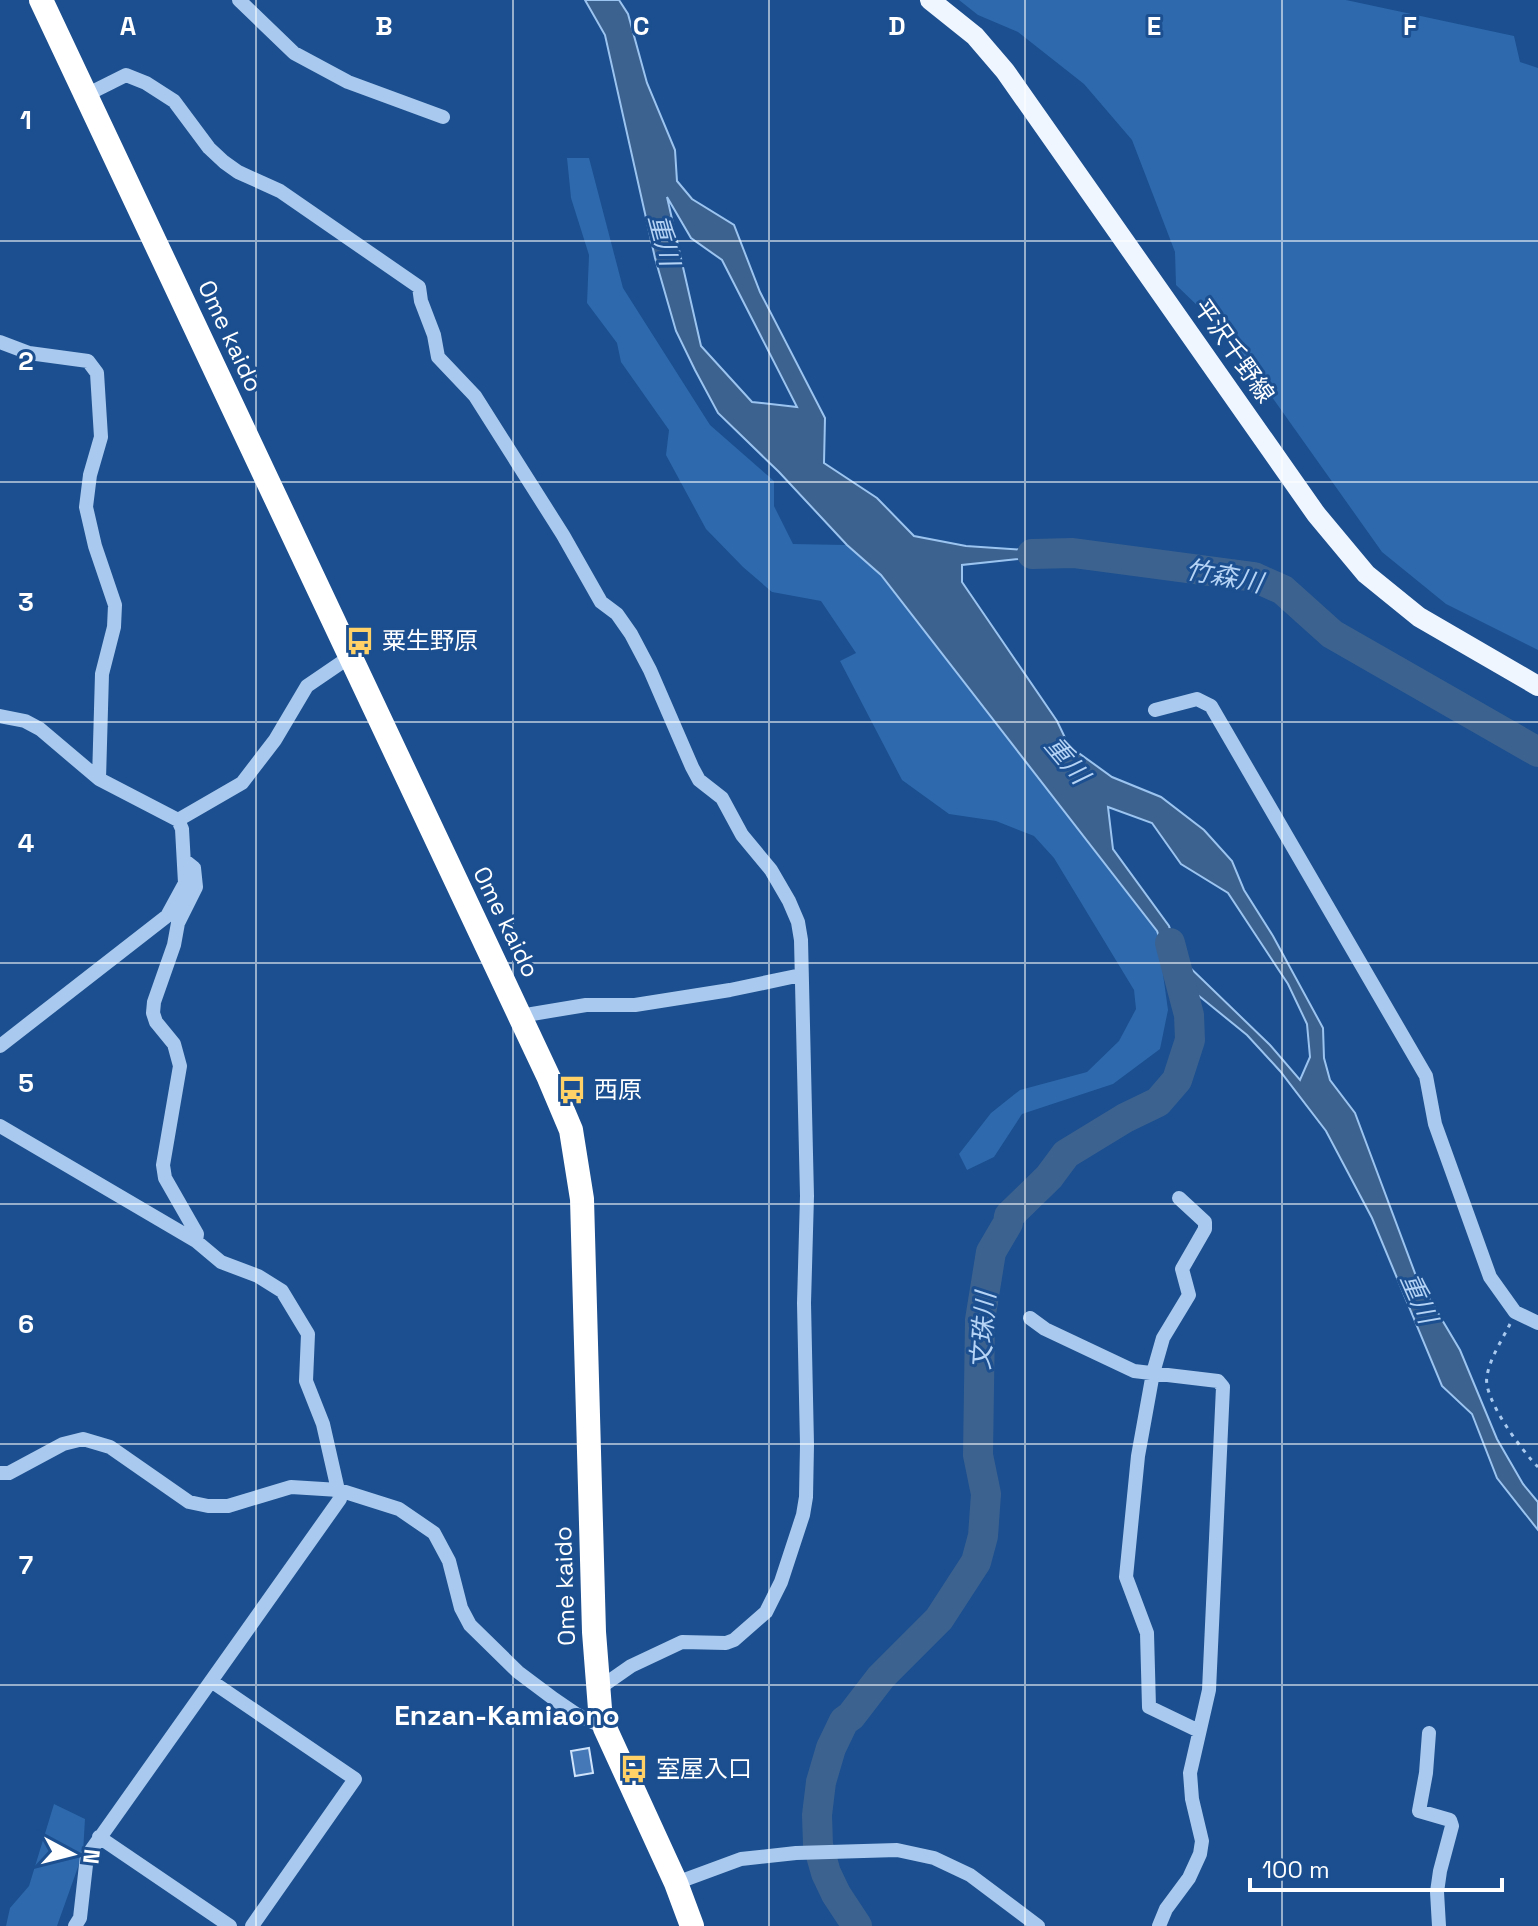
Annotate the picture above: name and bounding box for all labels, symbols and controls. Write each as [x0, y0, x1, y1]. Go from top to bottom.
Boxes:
text: A [120, 9, 137, 43]
text: B [375, 9, 393, 43]
text: C [633, 9, 649, 43]
text: D [888, 9, 906, 43]
text: E [1147, 9, 1161, 43]
text: F [1403, 9, 1417, 43]
text: 1 [20, 103, 32, 137]
water label: 重川 [641, 210, 688, 272]
street label: Ome kaido [191, 275, 270, 397]
street label: 平沢千野線 [1187, 293, 1282, 409]
text: 2 [18, 344, 34, 378]
water label: 竹森川 [1182, 552, 1268, 601]
text: 3 [18, 585, 34, 619]
place label: 粟生野原 [382, 625, 478, 656]
bus stop icon: 粟生野原 [345, 626, 375, 656]
water label: 重川 [1037, 729, 1099, 793]
text: 4 [18, 826, 34, 860]
street label: Ome kaido [466, 861, 547, 982]
text: 5 [18, 1066, 34, 1100]
place label: 西原 [594, 1074, 642, 1105]
bus stop icon: 西原 [557, 1075, 587, 1105]
water label: 重川 [1393, 1267, 1446, 1331]
water label: 文珠川 [963, 1288, 1003, 1371]
text: 6 [18, 1307, 34, 1341]
street label: Ome kaido [547, 1526, 582, 1646]
text: 7 [19, 1548, 33, 1582]
district label: Enzan-Kamiaono [394, 1697, 620, 1733]
place label: 室屋入口 [656, 1753, 752, 1784]
bus stop icon: 室屋入口 [619, 1754, 649, 1784]
north arrow [32, 1814, 112, 1894]
scale bar [1250, 1842, 1502, 1892]
text: N [77, 1847, 107, 1865]
text: 100 m [1262, 1854, 1330, 1885]

